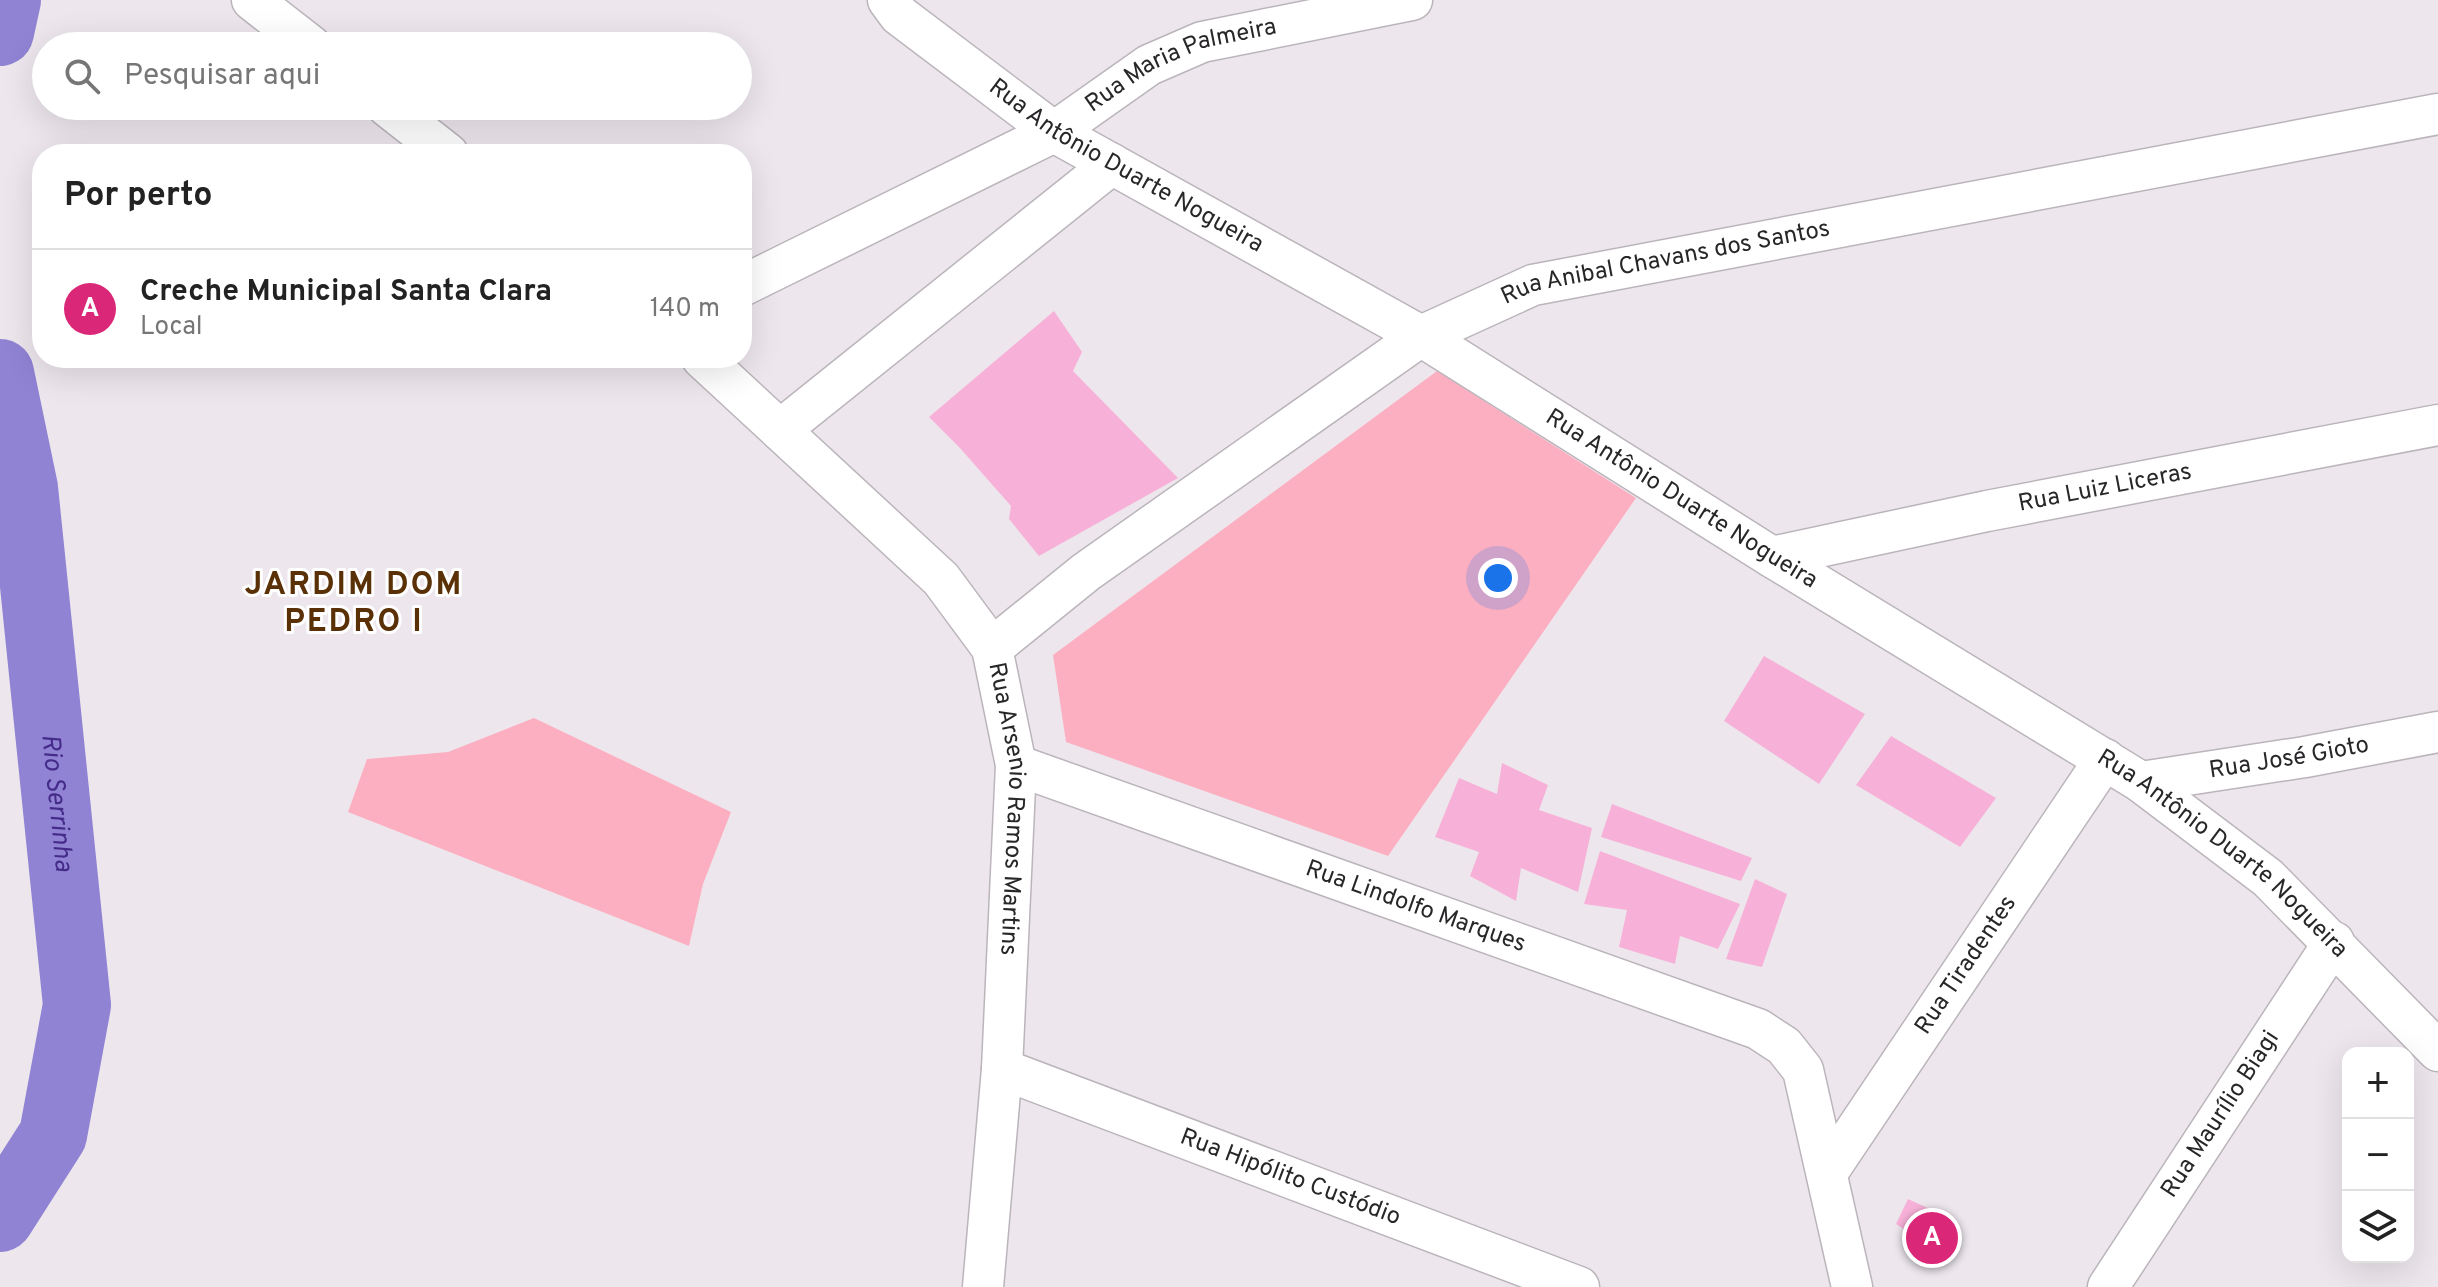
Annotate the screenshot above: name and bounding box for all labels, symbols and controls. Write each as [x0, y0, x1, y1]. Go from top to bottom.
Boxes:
street label: Rua Maria Palmeira [1080, 12, 1279, 120]
search box [32, 32, 752, 120]
icon: search [60, 54, 104, 98]
text: Pesquisar aqui [124, 58, 320, 95]
street label: Rua Antônio Duarte Nogueira [982, 73, 1268, 260]
text: Por perto [64, 175, 213, 218]
street label: Rua Anibal Chavans dos Santos [1496, 214, 1832, 312]
text: Creche Municipal Santa Clara [140, 274, 552, 311]
text: A [81, 293, 99, 326]
text: 140 m [650, 293, 720, 326]
text: Local [140, 311, 203, 344]
street label: Rua Antônio Duarte Nogueira [1540, 403, 1823, 596]
street label: Rua Luiz Liceras [2016, 457, 2194, 520]
your location [1478, 558, 1518, 598]
district label: JARDIM DOM PEDRO I [244, 566, 464, 643]
street label: Rua Arsenio Ramos Martins [980, 660, 1032, 956]
street label: Rua José Gioto [2207, 730, 2371, 786]
water label: Rio Serrinha [33, 732, 80, 874]
street label: Rua Antônio Duarte Nogueira [2091, 743, 2354, 965]
street label: Rua Lindolfo Marques [1301, 854, 1530, 960]
street label: Rua Tiradentes [1909, 890, 2024, 1041]
street label: Rua Maurílio Biagi [2155, 1025, 2287, 1204]
map controls [2342, 1047, 2414, 1263]
button: + [2342, 1047, 2414, 1119]
button: − [2342, 1119, 2414, 1191]
street label: Rua Hipólito Custódio [1176, 1123, 1405, 1233]
button: layers [2342, 1191, 2414, 1263]
pin: A [1906, 1208, 1958, 1268]

